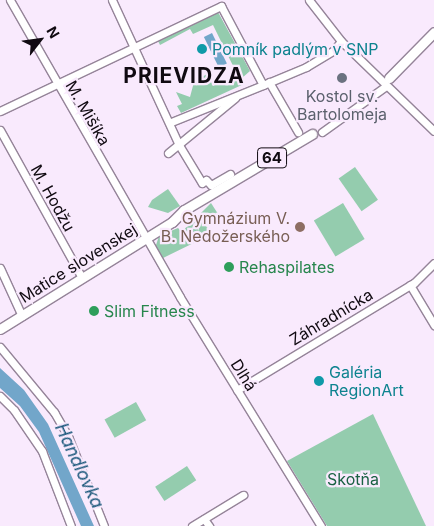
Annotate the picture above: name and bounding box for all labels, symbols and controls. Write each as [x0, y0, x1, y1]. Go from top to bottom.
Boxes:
north arrow [15, 15, 65, 65]
text: N [43, 23, 63, 41]
place label: Pomník padlým v SNP [212, 39, 379, 59]
marker: Pomník padlým v SNP [196, 43, 208, 55]
district label: PRIEVIDZA [122, 63, 246, 89]
marker: Kostol sv. Bartolomeja [336, 72, 348, 84]
street label: M. Mišíka [62, 77, 114, 149]
place label: Kostol sv. Bartolomeja [297, 86, 387, 124]
road number: 64 [257, 146, 287, 170]
street label: M. Hodžu [27, 161, 79, 235]
place label: Gymnázium V. B. Nedožerského [161, 208, 290, 246]
street label: Matice slovenskej [16, 219, 140, 307]
marker: Gymnázium V. B. Nedožerského [294, 221, 306, 233]
place label: Rehaspilates [239, 257, 335, 277]
marker: Rehaspilates [223, 261, 235, 273]
street label: Záhradnícka [286, 285, 376, 349]
place label: Slim Fitness [104, 301, 195, 321]
marker: Slim Fitness [88, 305, 100, 317]
street label: Dlhá [227, 356, 261, 394]
place label: Galéria RegionArt [329, 362, 404, 400]
marker: Galéria RegionArt [313, 375, 325, 387]
water label: Handlovka [50, 420, 108, 512]
park label: Skotňa [327, 469, 379, 489]

